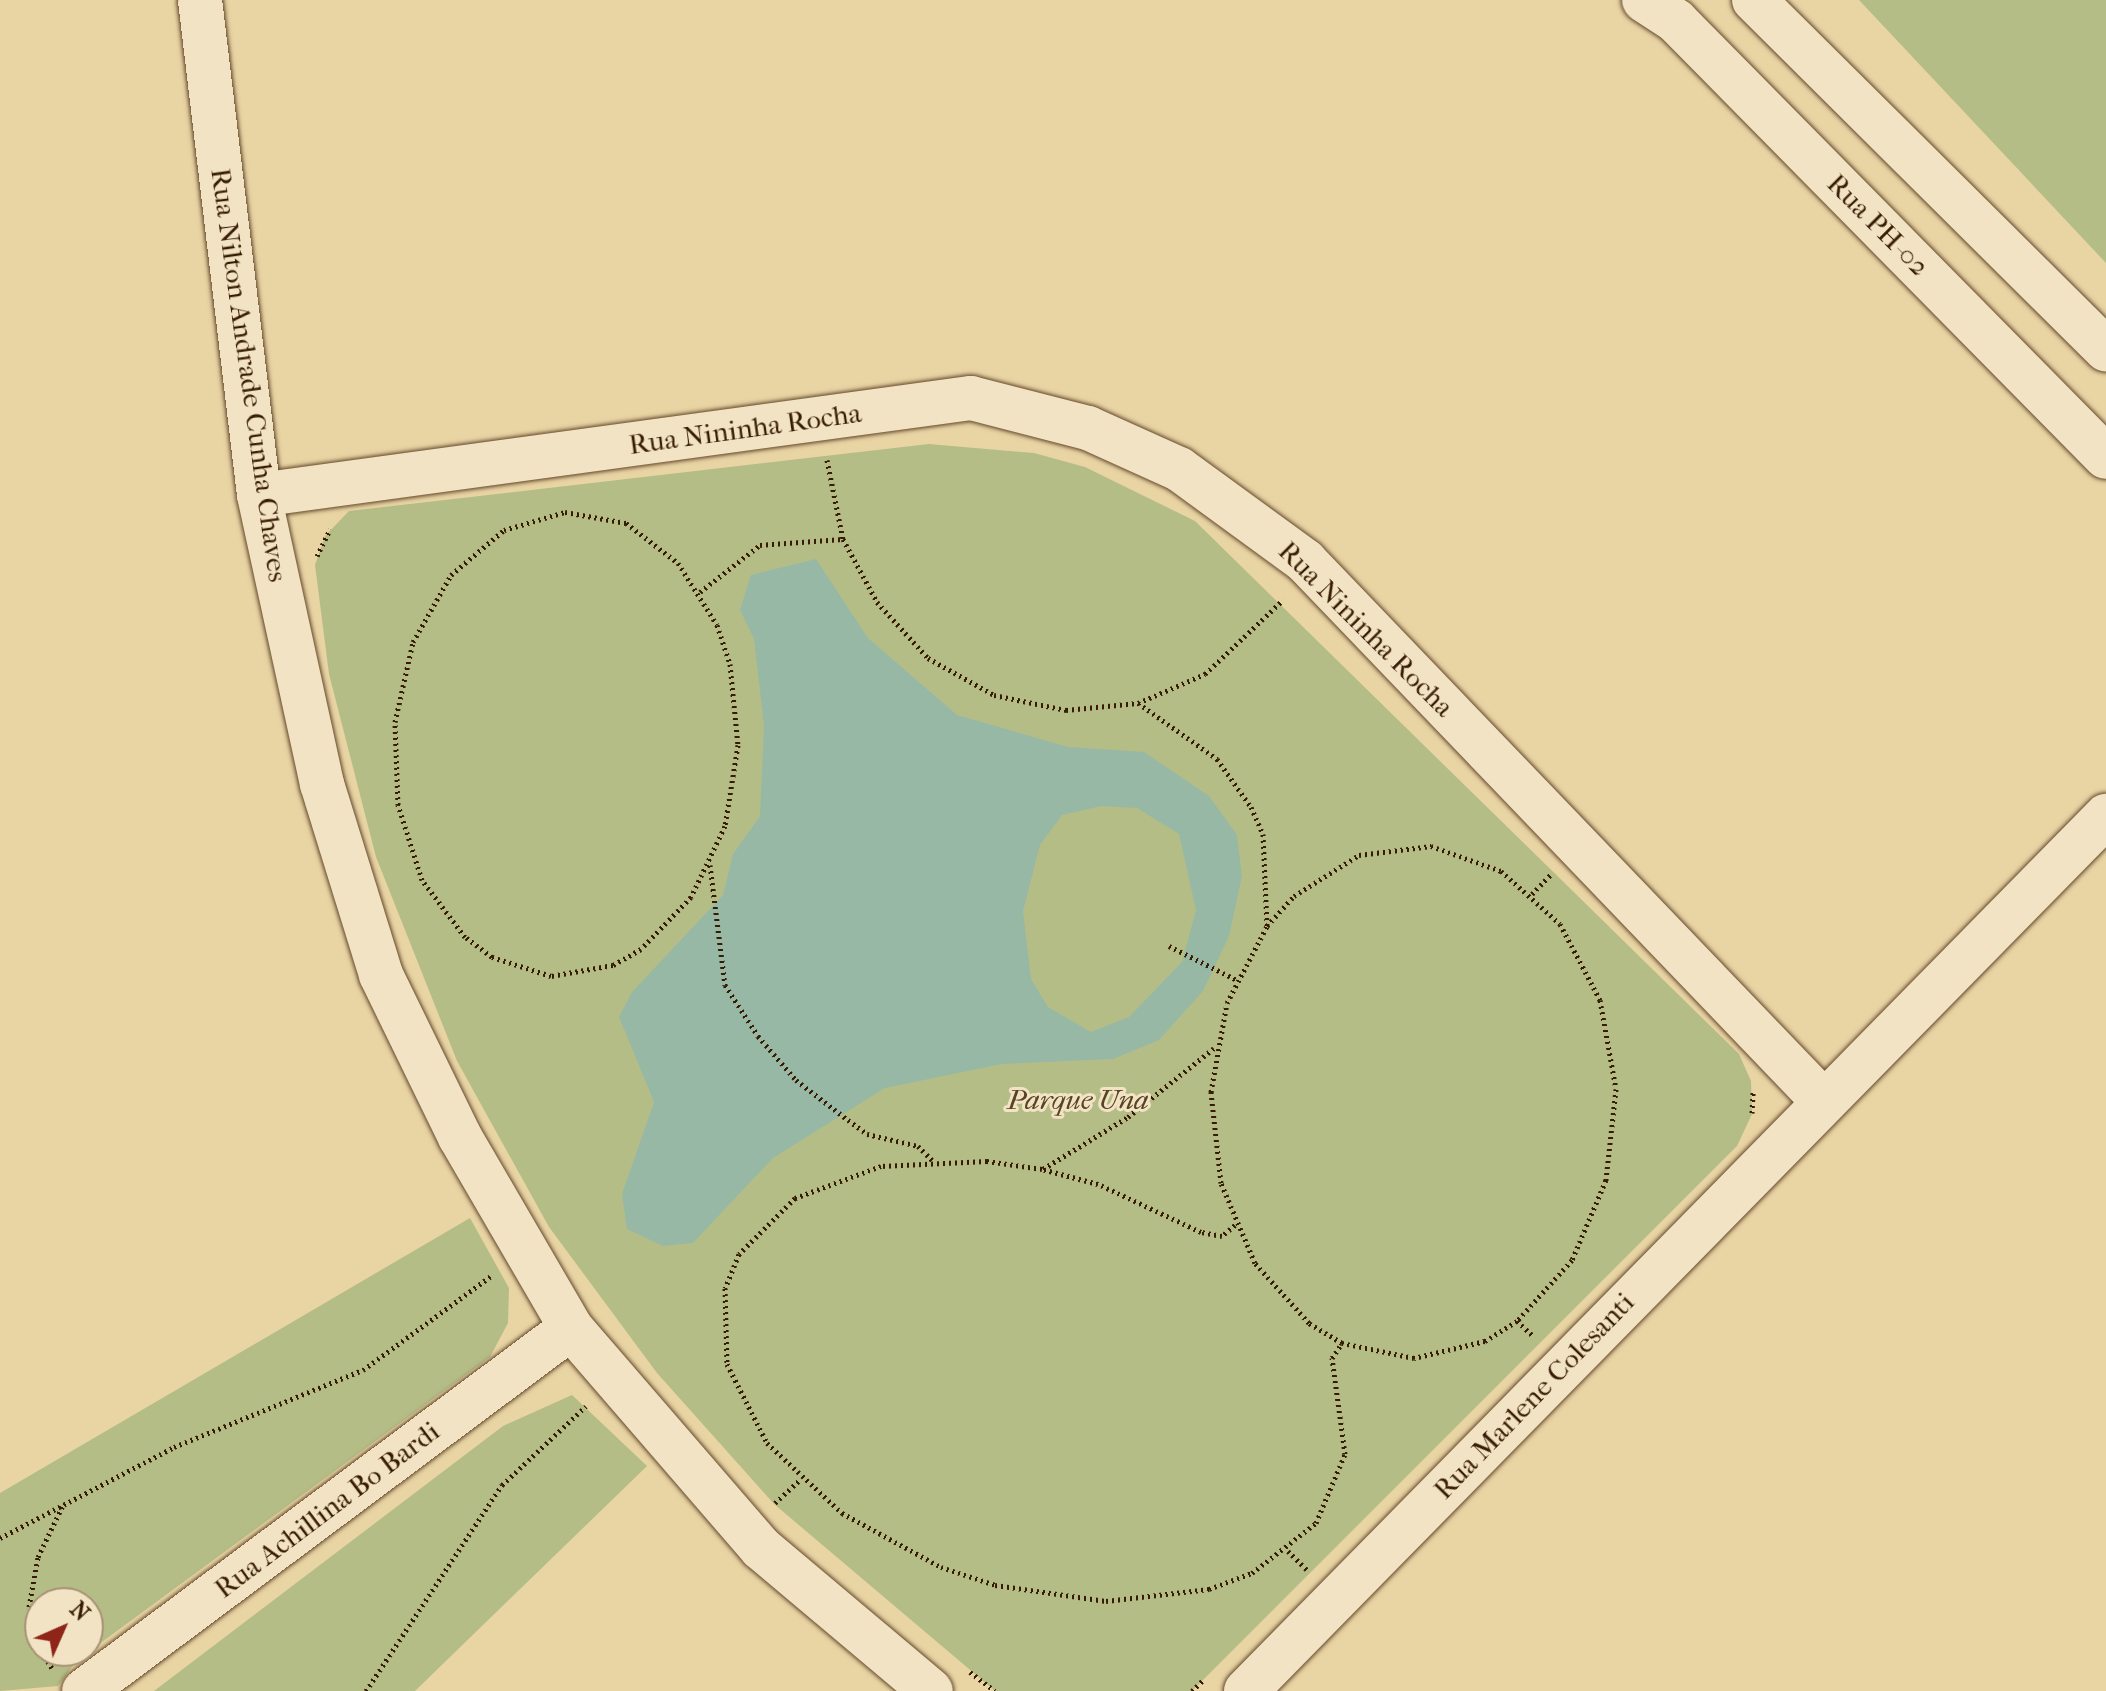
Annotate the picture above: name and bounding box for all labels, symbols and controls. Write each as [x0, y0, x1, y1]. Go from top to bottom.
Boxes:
street label: Rua Nilton Andrade Cunha Chaves [203, 166, 295, 584]
street label: Rua PH-02 [1820, 167, 1936, 283]
street label: Rua Nininha Rocha [627, 396, 863, 462]
street label: Rua Nininha Rocha [1271, 534, 1461, 724]
park label: Parque Una [1007, 1083, 1149, 1117]
street label: Rua Marlene Colesanti [1427, 1286, 1641, 1506]
street label: Rua Achillina Bo Bardi [208, 1415, 446, 1605]
north arrow [24, 1587, 104, 1667]
text: N [64, 1596, 95, 1627]

